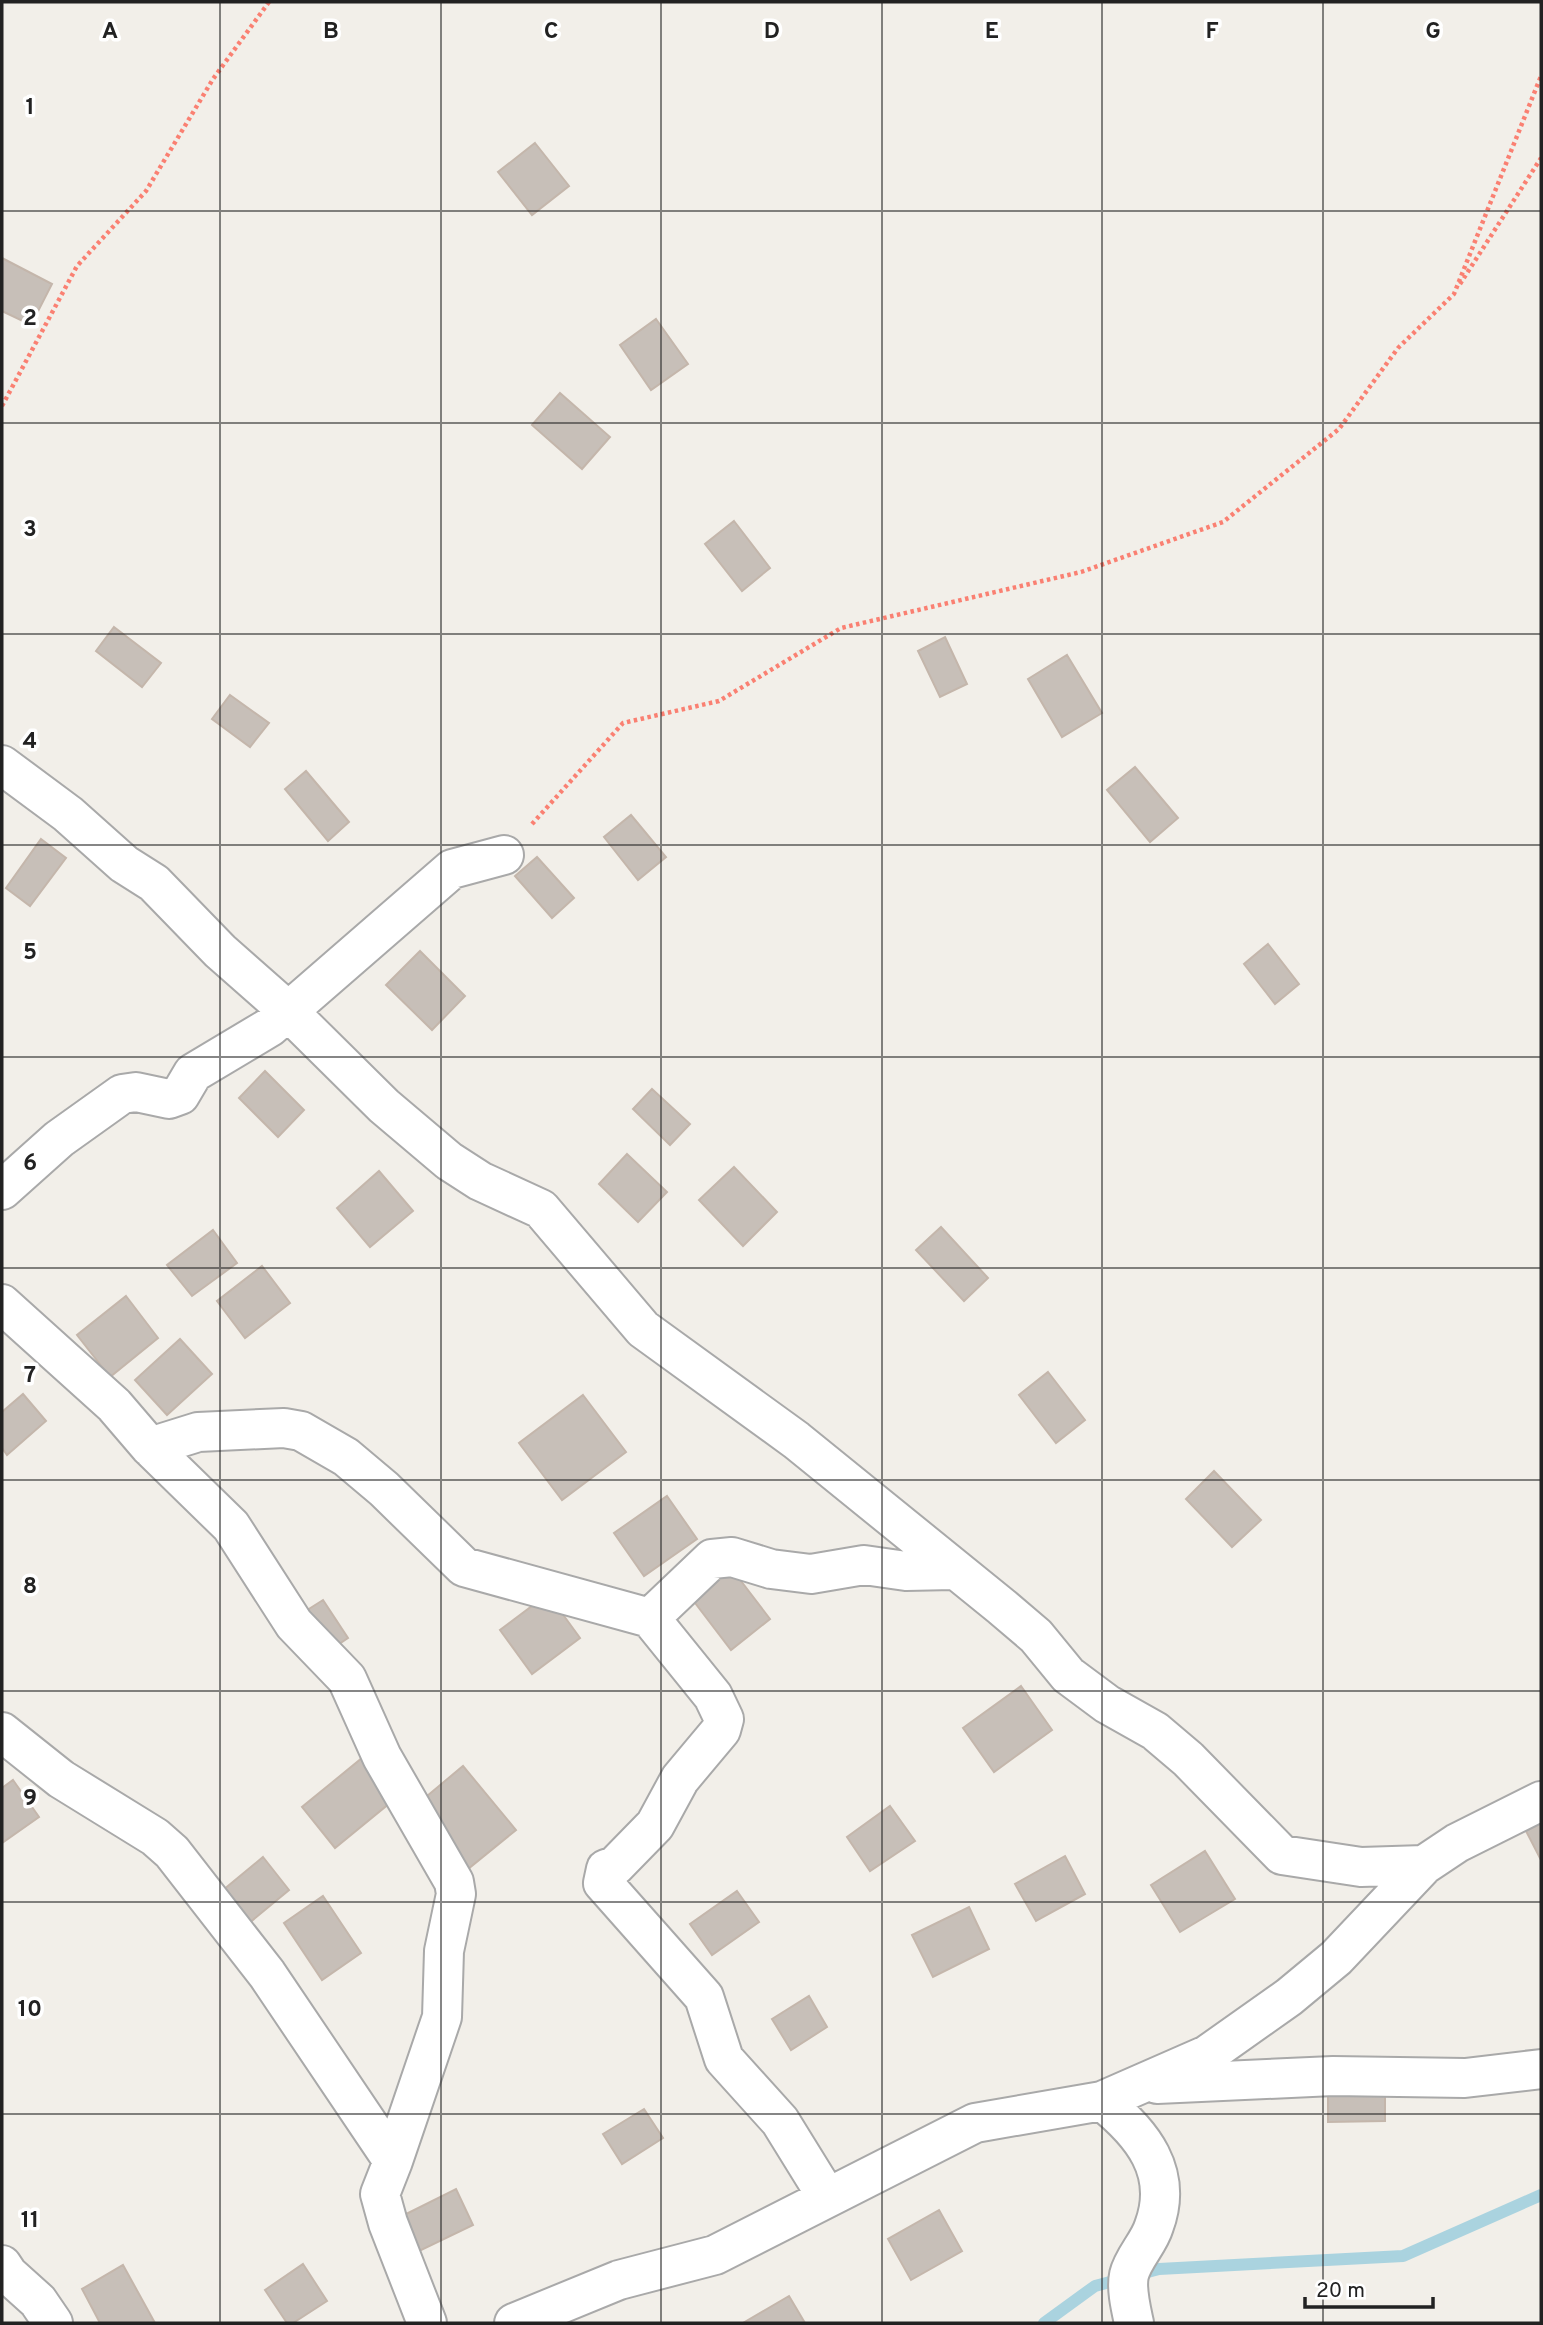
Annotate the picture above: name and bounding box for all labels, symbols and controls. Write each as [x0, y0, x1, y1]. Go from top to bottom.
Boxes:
text: A [102, 18, 118, 47]
text: B [323, 18, 339, 47]
text: C [544, 18, 558, 47]
text: D [764, 18, 780, 47]
text: E [985, 18, 999, 47]
text: F [1205, 18, 1219, 47]
text: G [1425, 18, 1441, 47]
text: 1 [25, 94, 35, 123]
text: 2 [23, 305, 37, 334]
text: 3 [23, 516, 37, 545]
text: 4 [23, 728, 37, 757]
text: 5 [23, 939, 37, 968]
text: 6 [23, 1150, 37, 1179]
text: 7 [24, 1362, 36, 1391]
text: 8 [23, 1573, 37, 1602]
text: 9 [23, 1785, 37, 1814]
text: 10 [18, 1996, 42, 2025]
text: 11 [21, 2207, 39, 2236]
scale bar [1305, 2266, 1433, 2310]
text: 20 m [1316, 2278, 1365, 2305]

